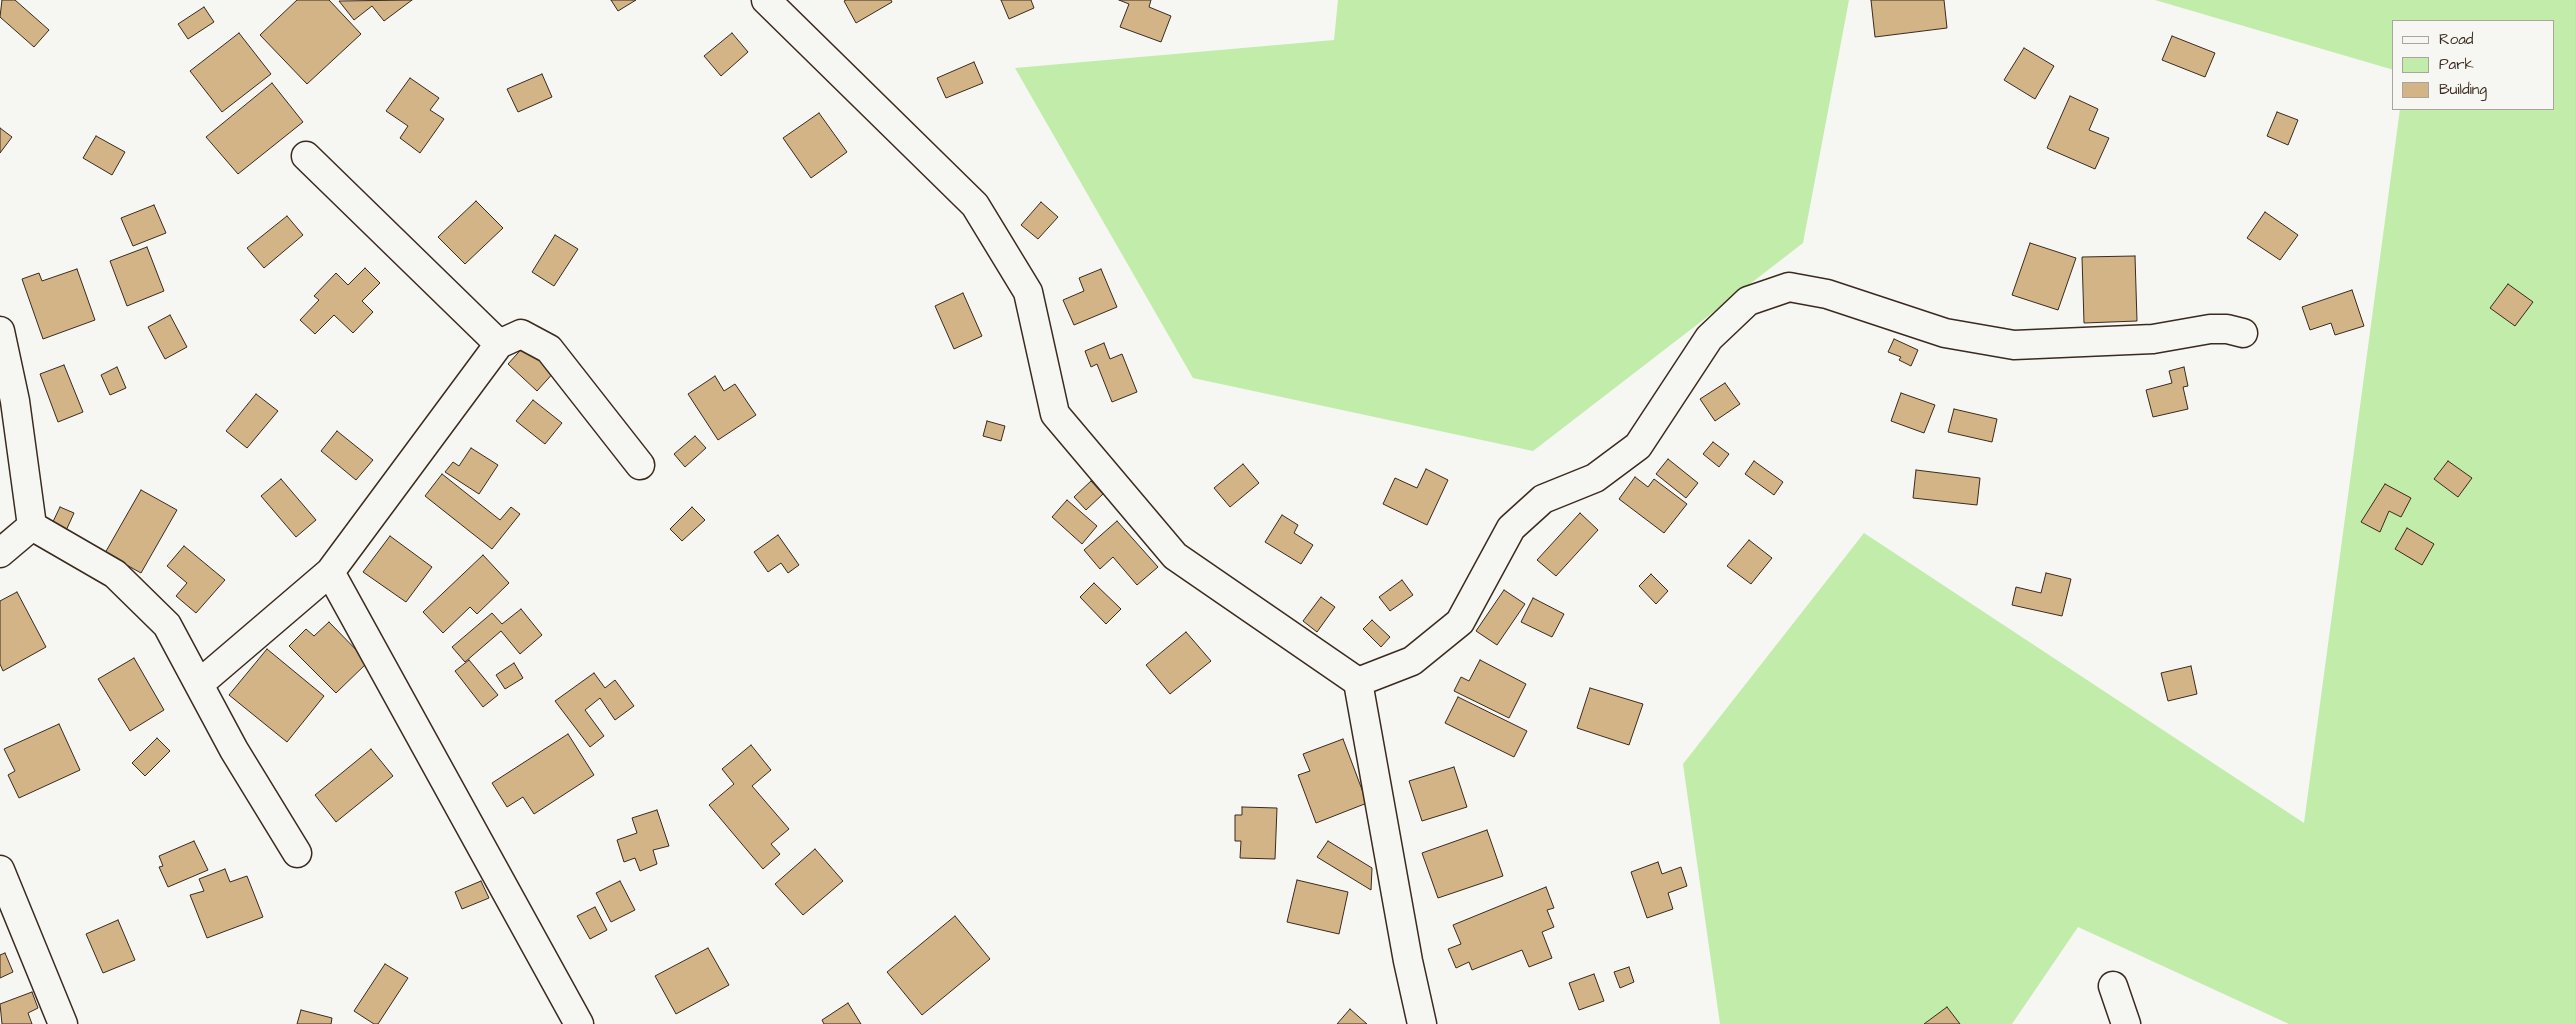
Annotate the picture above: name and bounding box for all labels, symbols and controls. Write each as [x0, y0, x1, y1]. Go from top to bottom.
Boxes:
legend [2392, 20, 2555, 110]
text: Road [2439, 29, 2473, 50]
text: Park [2439, 54, 2474, 75]
text: Building [2439, 79, 2487, 100]

